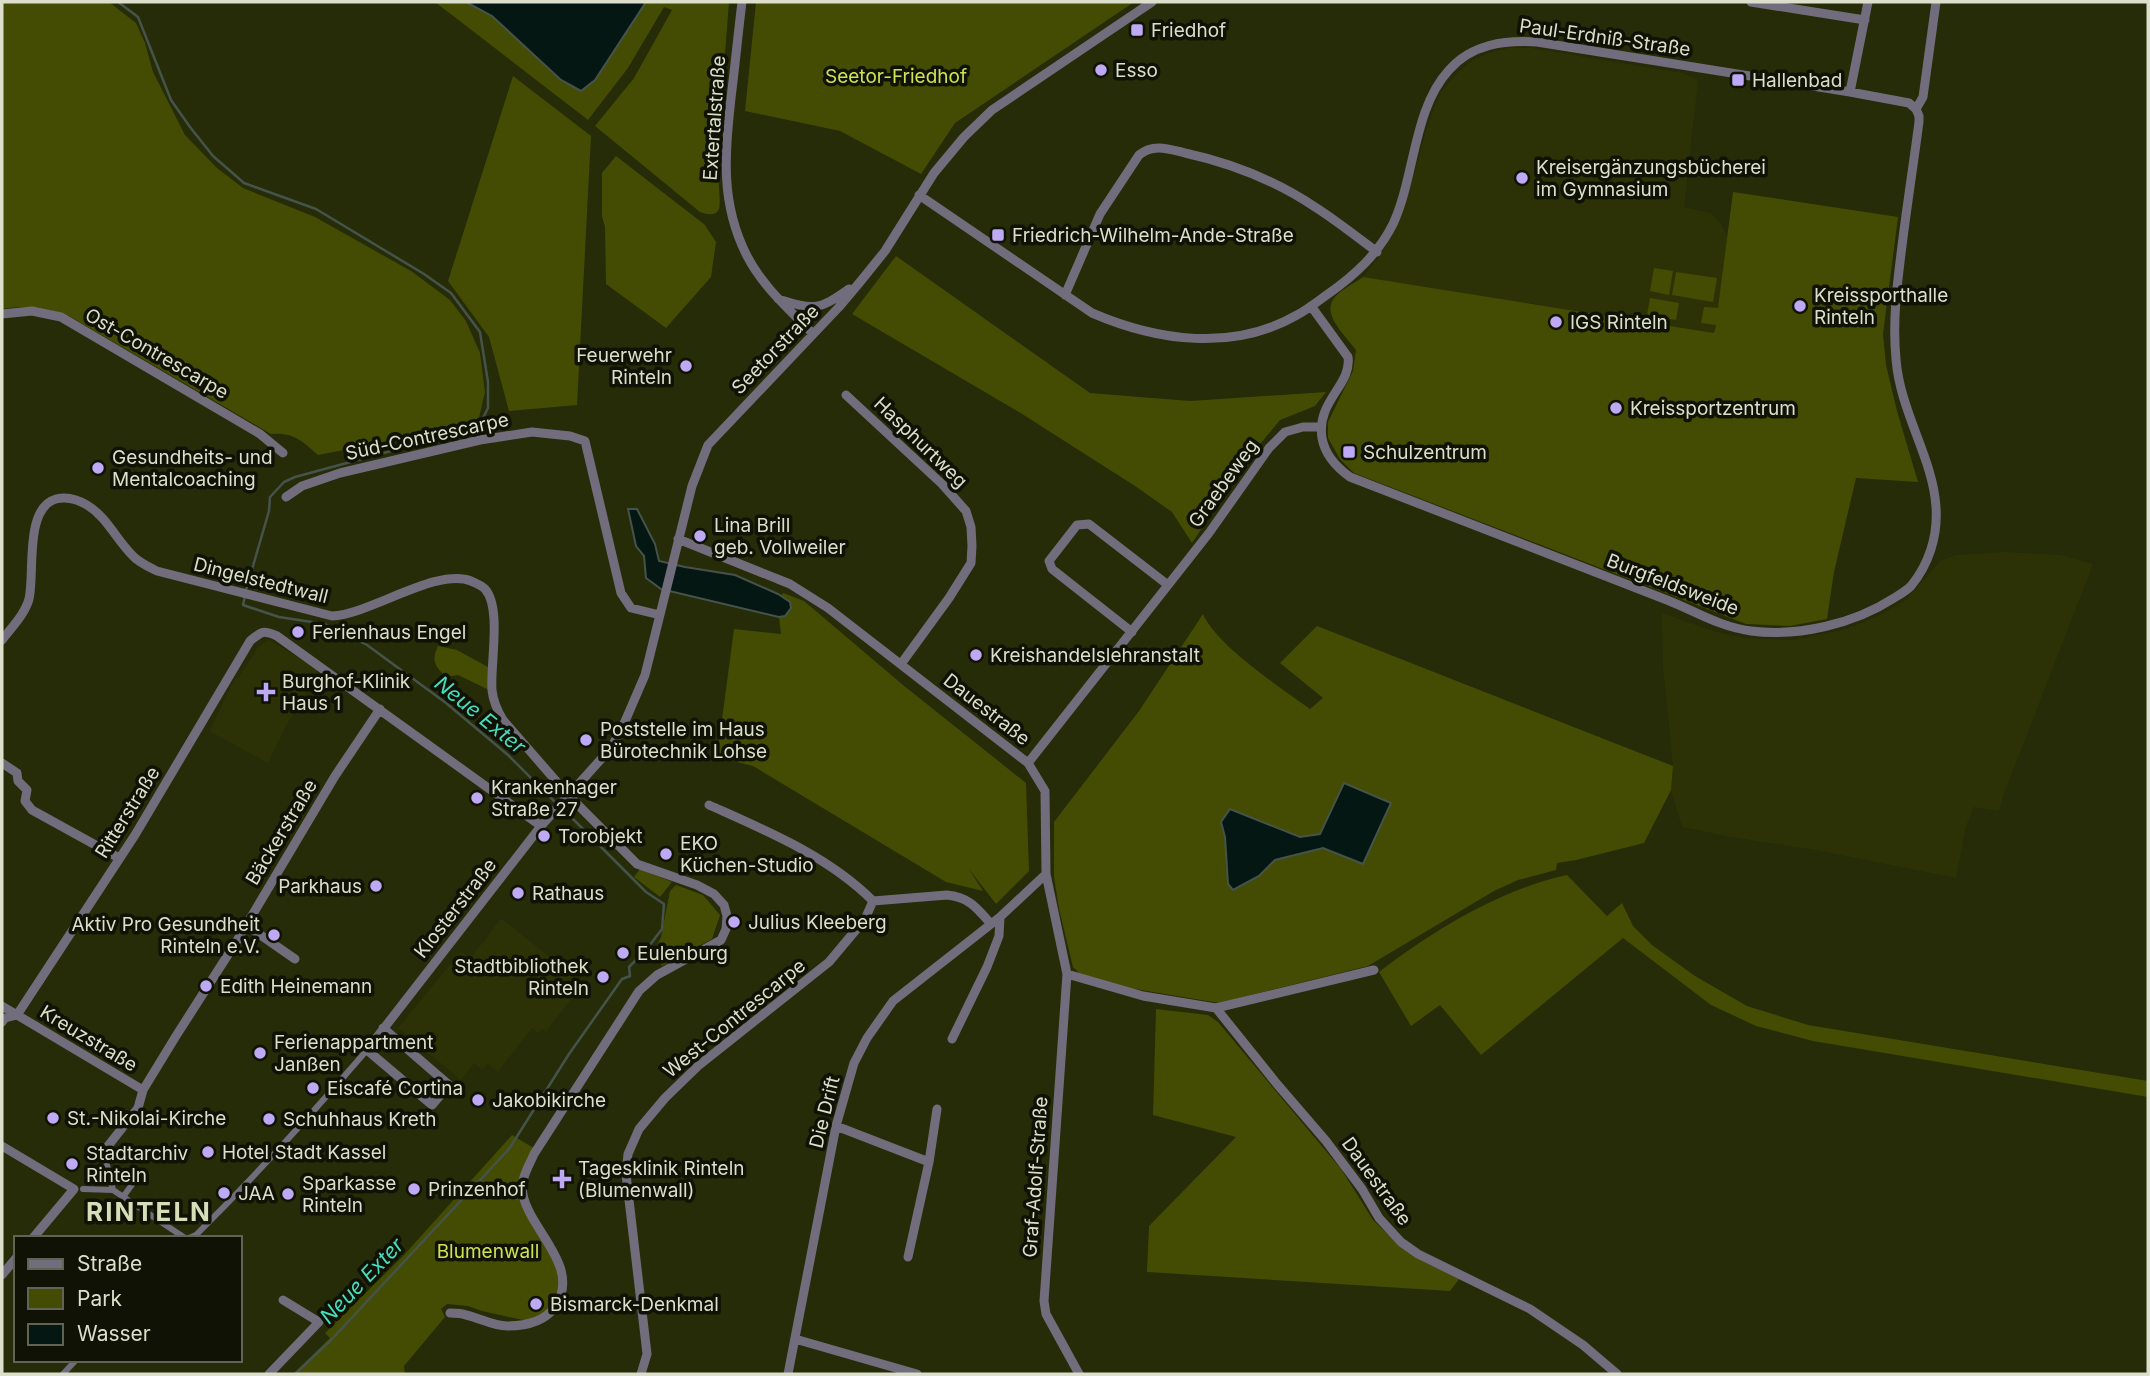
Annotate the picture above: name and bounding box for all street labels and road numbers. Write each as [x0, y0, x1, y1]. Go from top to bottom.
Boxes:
street label: Paul-Erdniß-Straße [1518, 14, 1692, 61]
street label: Extertalstraße [699, 55, 730, 181]
street label: Seetorstraße [727, 300, 824, 399]
street label: Ost-Contrescarpe [81, 303, 233, 404]
street label: Hasphurtweg [869, 392, 972, 493]
street label: Süd-Contrescarpe [343, 408, 511, 465]
street label: Graebeweg [1184, 435, 1263, 532]
street label: Burgfeldsweide [1604, 549, 1742, 620]
street label: Dingelstedtwall [191, 553, 331, 608]
street label: Dauestraße [939, 668, 1035, 750]
street label: Ritterstraße [90, 762, 165, 862]
street label: Bäckerstraße [241, 775, 322, 889]
street label: Klosterstraße [409, 854, 501, 963]
street label: West-Contrescarpe [659, 954, 810, 1083]
street label: Kreuzstraße [36, 1000, 141, 1076]
street label: Die Drift [804, 1074, 844, 1150]
street label: Graf-Adolf-Straße [1018, 1096, 1053, 1258]
street label: Dauestraße [1337, 1133, 1416, 1230]

